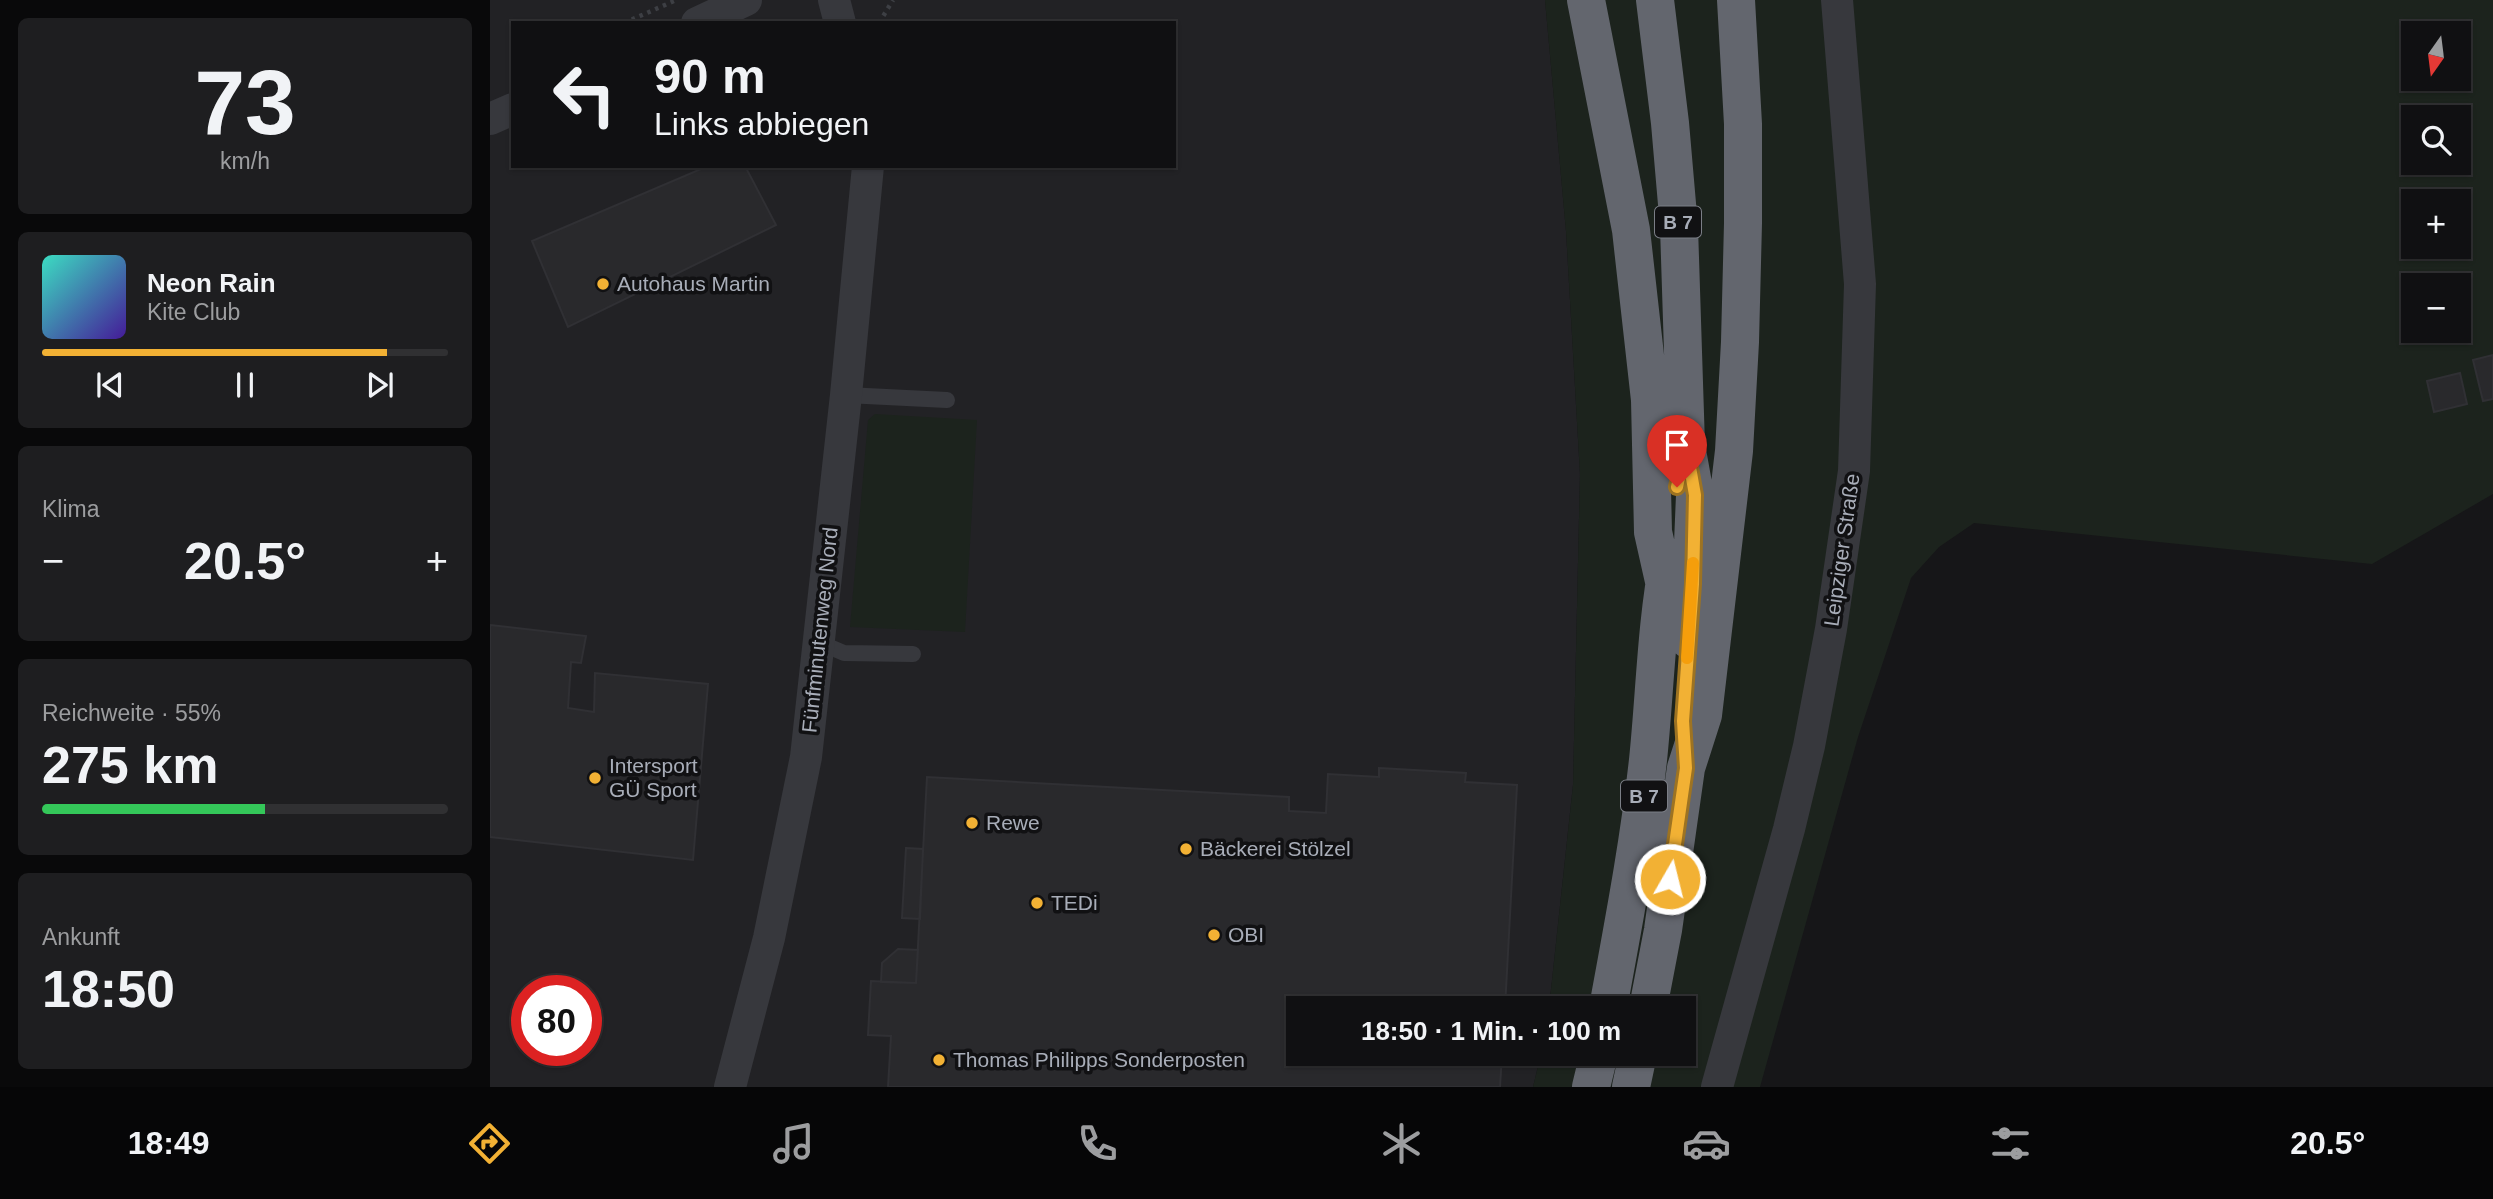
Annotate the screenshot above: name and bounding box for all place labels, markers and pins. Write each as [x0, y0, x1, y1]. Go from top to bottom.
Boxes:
place label: Autohaus Martin [617, 272, 770, 295]
marker: Autohaus Martin [595, 276, 611, 292]
pin [1647, 415, 1707, 487]
place label: Intersport GÜ Sport [609, 754, 698, 801]
marker: Intersport GÜ Sport [587, 770, 603, 786]
place label: Rewe [986, 811, 1040, 834]
marker: Rewe [964, 815, 980, 831]
place label: Bäckerei Stölzel [1200, 837, 1351, 860]
marker: Bäckerei Stölzel [1178, 841, 1194, 857]
place label: TEDi [1051, 891, 1098, 914]
marker: TEDi [1029, 895, 1045, 911]
place label: OBI [1228, 923, 1264, 946]
marker: OBI [1206, 927, 1222, 943]
place label: Thomas Philipps Sonderposten [953, 1048, 1245, 1071]
marker: Thomas Philipps Sonderposten [931, 1052, 947, 1068]

